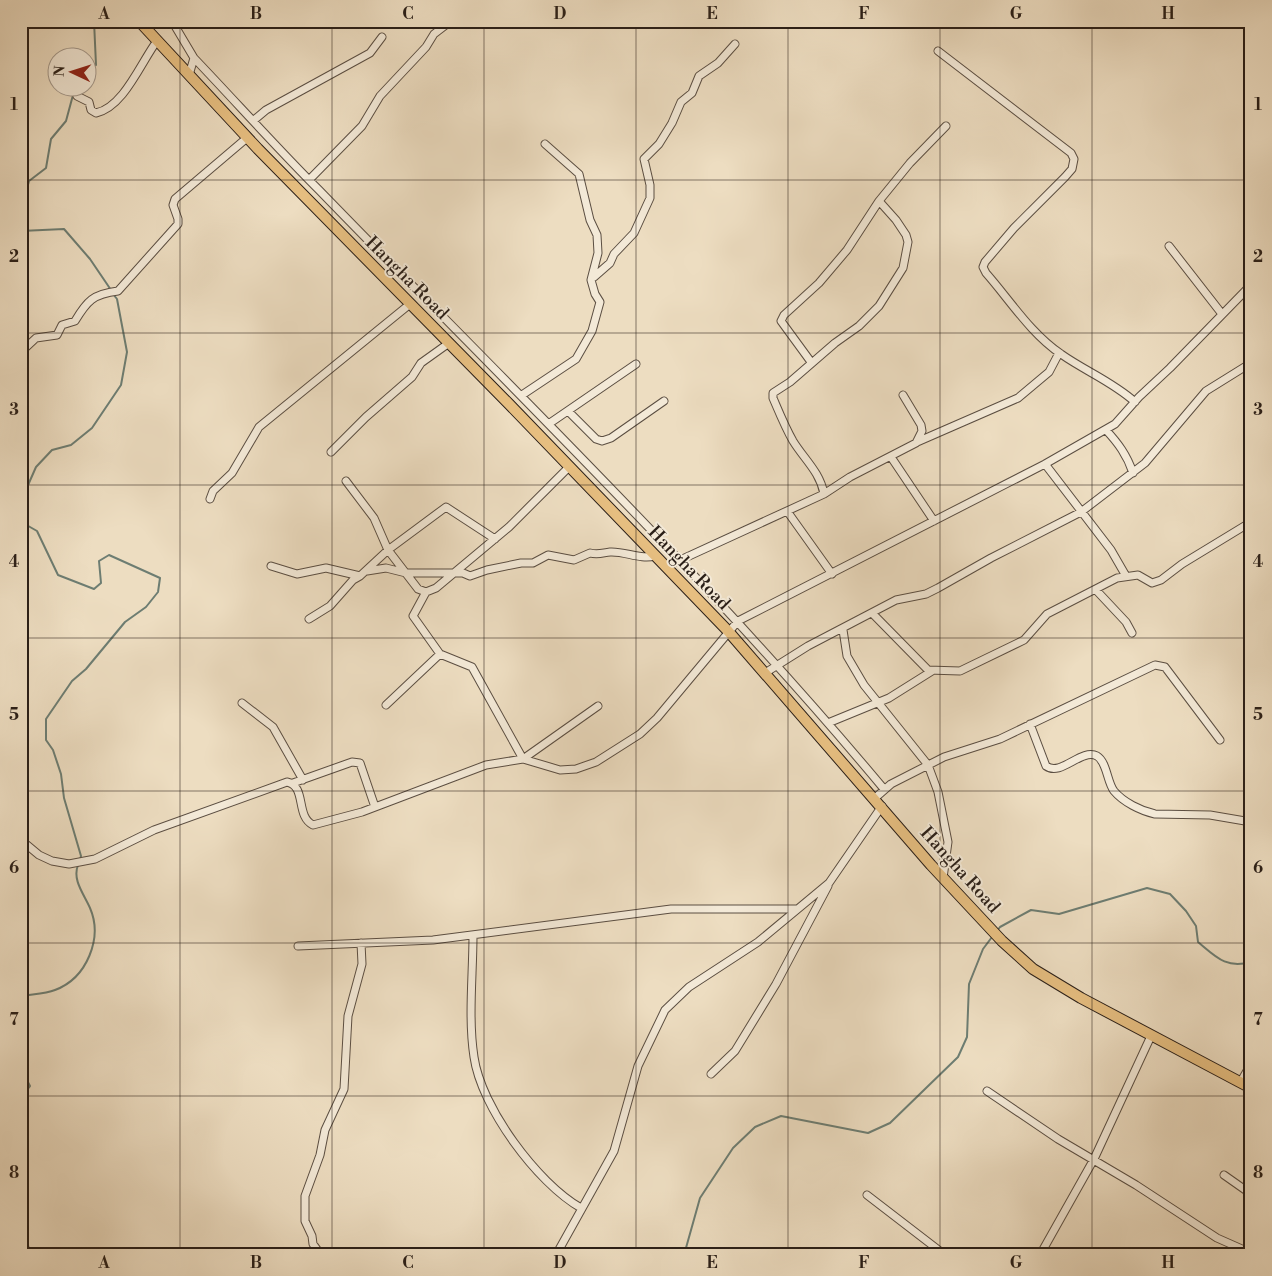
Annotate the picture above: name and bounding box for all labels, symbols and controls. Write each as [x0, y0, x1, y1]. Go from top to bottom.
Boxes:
text: A [97, 4, 110, 24]
text: B [250, 4, 262, 24]
text: C [402, 4, 414, 24]
text: D [554, 4, 567, 24]
text: E [706, 4, 718, 24]
text: F [858, 4, 870, 24]
text: G [1010, 4, 1023, 24]
text: H [1161, 4, 1175, 24]
north arrow [48, 48, 98, 98]
text: N [51, 65, 69, 77]
text: 1 [10, 95, 18, 115]
text: 1 [1254, 95, 1262, 115]
street label: Hangha Road [360, 231, 454, 325]
text: 2 [9, 247, 19, 267]
text: 2 [1253, 247, 1263, 267]
text: 3 [9, 400, 19, 420]
text: 3 [1253, 400, 1263, 420]
street label: Hangha Road [643, 521, 736, 616]
text: 4 [9, 552, 20, 572]
text: 4 [1253, 552, 1264, 572]
text: 5 [9, 705, 19, 725]
text: 5 [1253, 705, 1263, 725]
street label: Hangha Road [915, 822, 1005, 919]
text: 6 [9, 858, 19, 878]
text: 6 [1253, 858, 1263, 878]
text: 7 [9, 1010, 19, 1030]
text: 7 [1253, 1010, 1263, 1030]
text: 8 [9, 1163, 19, 1183]
text: 8 [1253, 1163, 1263, 1183]
text: A [97, 1253, 110, 1273]
text: B [250, 1253, 262, 1273]
text: C [402, 1253, 414, 1273]
text: D [554, 1253, 567, 1273]
text: E [706, 1253, 718, 1273]
text: F [858, 1253, 870, 1273]
text: G [1010, 1253, 1023, 1273]
text: H [1161, 1253, 1175, 1273]

